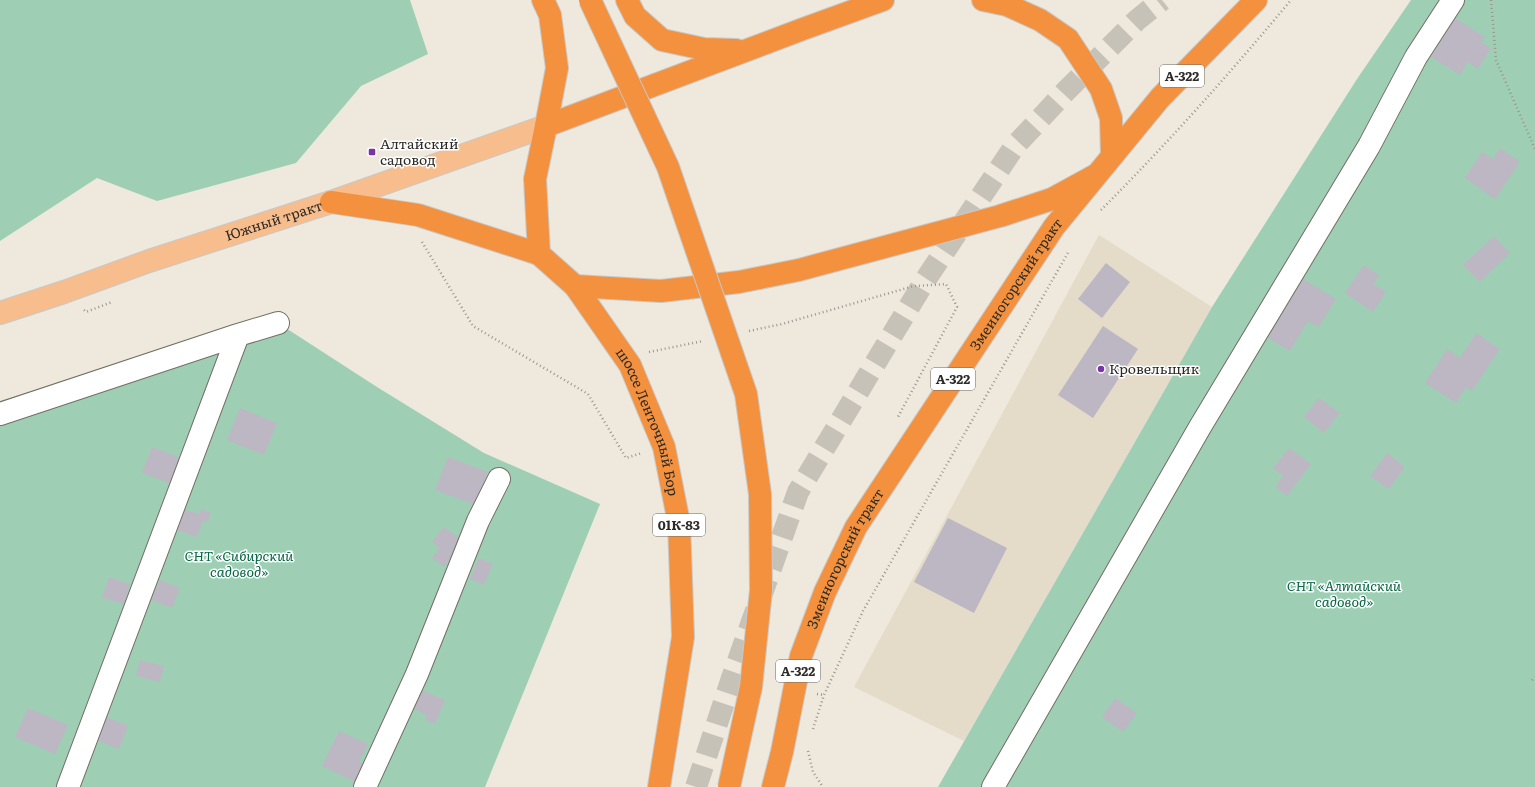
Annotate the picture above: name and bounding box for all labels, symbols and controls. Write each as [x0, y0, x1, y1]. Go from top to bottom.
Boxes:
road number: А-322 [1160, 65, 1204, 87]
place label: Алтайский садовод [380, 133, 458, 169]
marker: Алтайский садовод [367, 147, 377, 157]
street label: Южный тракт [222, 194, 325, 245]
street label: Змеиногорский тракт [964, 213, 1066, 354]
street label: шоссе Ленточный Бор [612, 343, 684, 498]
place label: Кровельщик [1109, 358, 1200, 378]
marker: Кровельщик [1096, 364, 1106, 374]
road number: А-322 [931, 368, 975, 390]
street label: Змеиногорский тракт [801, 484, 888, 632]
road number: 01К-83 [653, 514, 705, 536]
park label: СНТ «Сибирский садовод» [185, 545, 294, 581]
park label: СНТ «Алтайский садовод» [1287, 575, 1402, 611]
road number: А-322 [776, 660, 820, 682]

